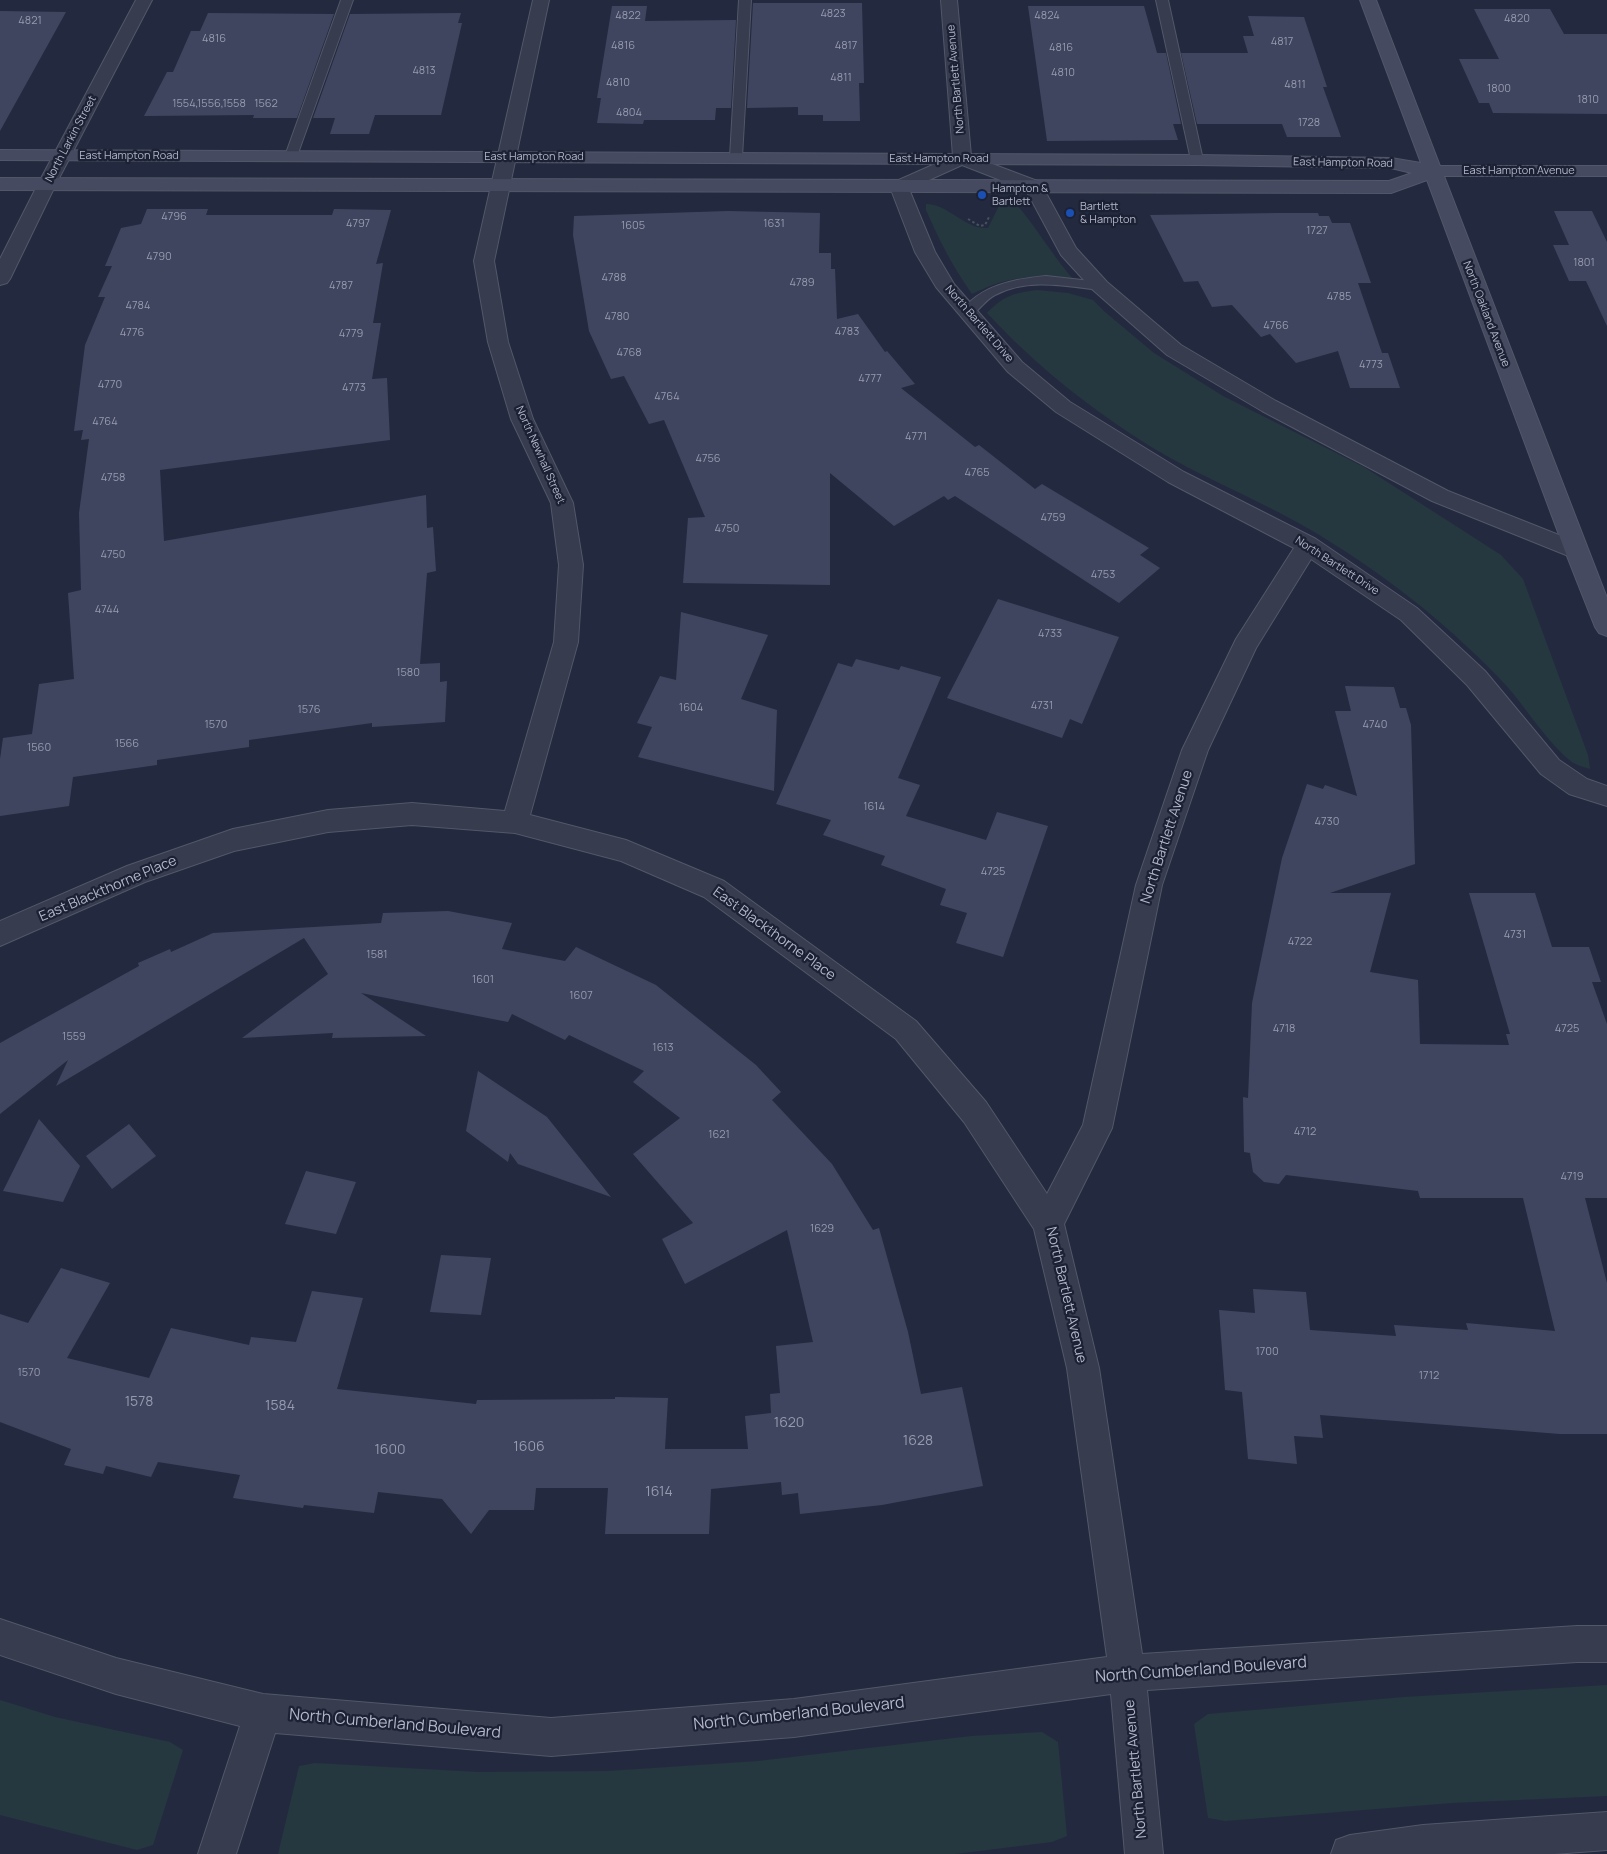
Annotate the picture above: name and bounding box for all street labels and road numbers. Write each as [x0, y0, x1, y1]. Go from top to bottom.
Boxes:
street label: North Bartlett Avenue [945, 24, 967, 134]
street label: North Larkin Street [43, 94, 99, 184]
street label: East Hampton Road [79, 149, 179, 163]
street label: East Hampton Road [484, 150, 584, 164]
street label: East Hampton Road [889, 152, 989, 166]
street label: East Hampton Road [1293, 156, 1393, 170]
street label: East Hampton Avenue [1463, 164, 1575, 178]
street label: North Oakland Avenue [1460, 259, 1512, 369]
street label: North Bartlett Drive [942, 283, 1016, 365]
street label: North Newhall Street [512, 404, 568, 506]
street label: North Bartlett Drive [1293, 534, 1381, 598]
street label: North Bartlett Avenue [1138, 768, 1196, 906]
street label: East Blackthorne Place [37, 852, 179, 926]
street label: East Blackthorne Place [709, 884, 839, 984]
street label: North Bartlett Avenue [1042, 1225, 1090, 1365]
street label: North Cumberland Boulevard [1094, 1653, 1308, 1687]
street label: North Cumberland Boulevard [692, 1693, 906, 1735]
street label: North Bartlett Avenue [1122, 1699, 1150, 1839]
street label: North Cumberland Boulevard [288, 1705, 502, 1743]

